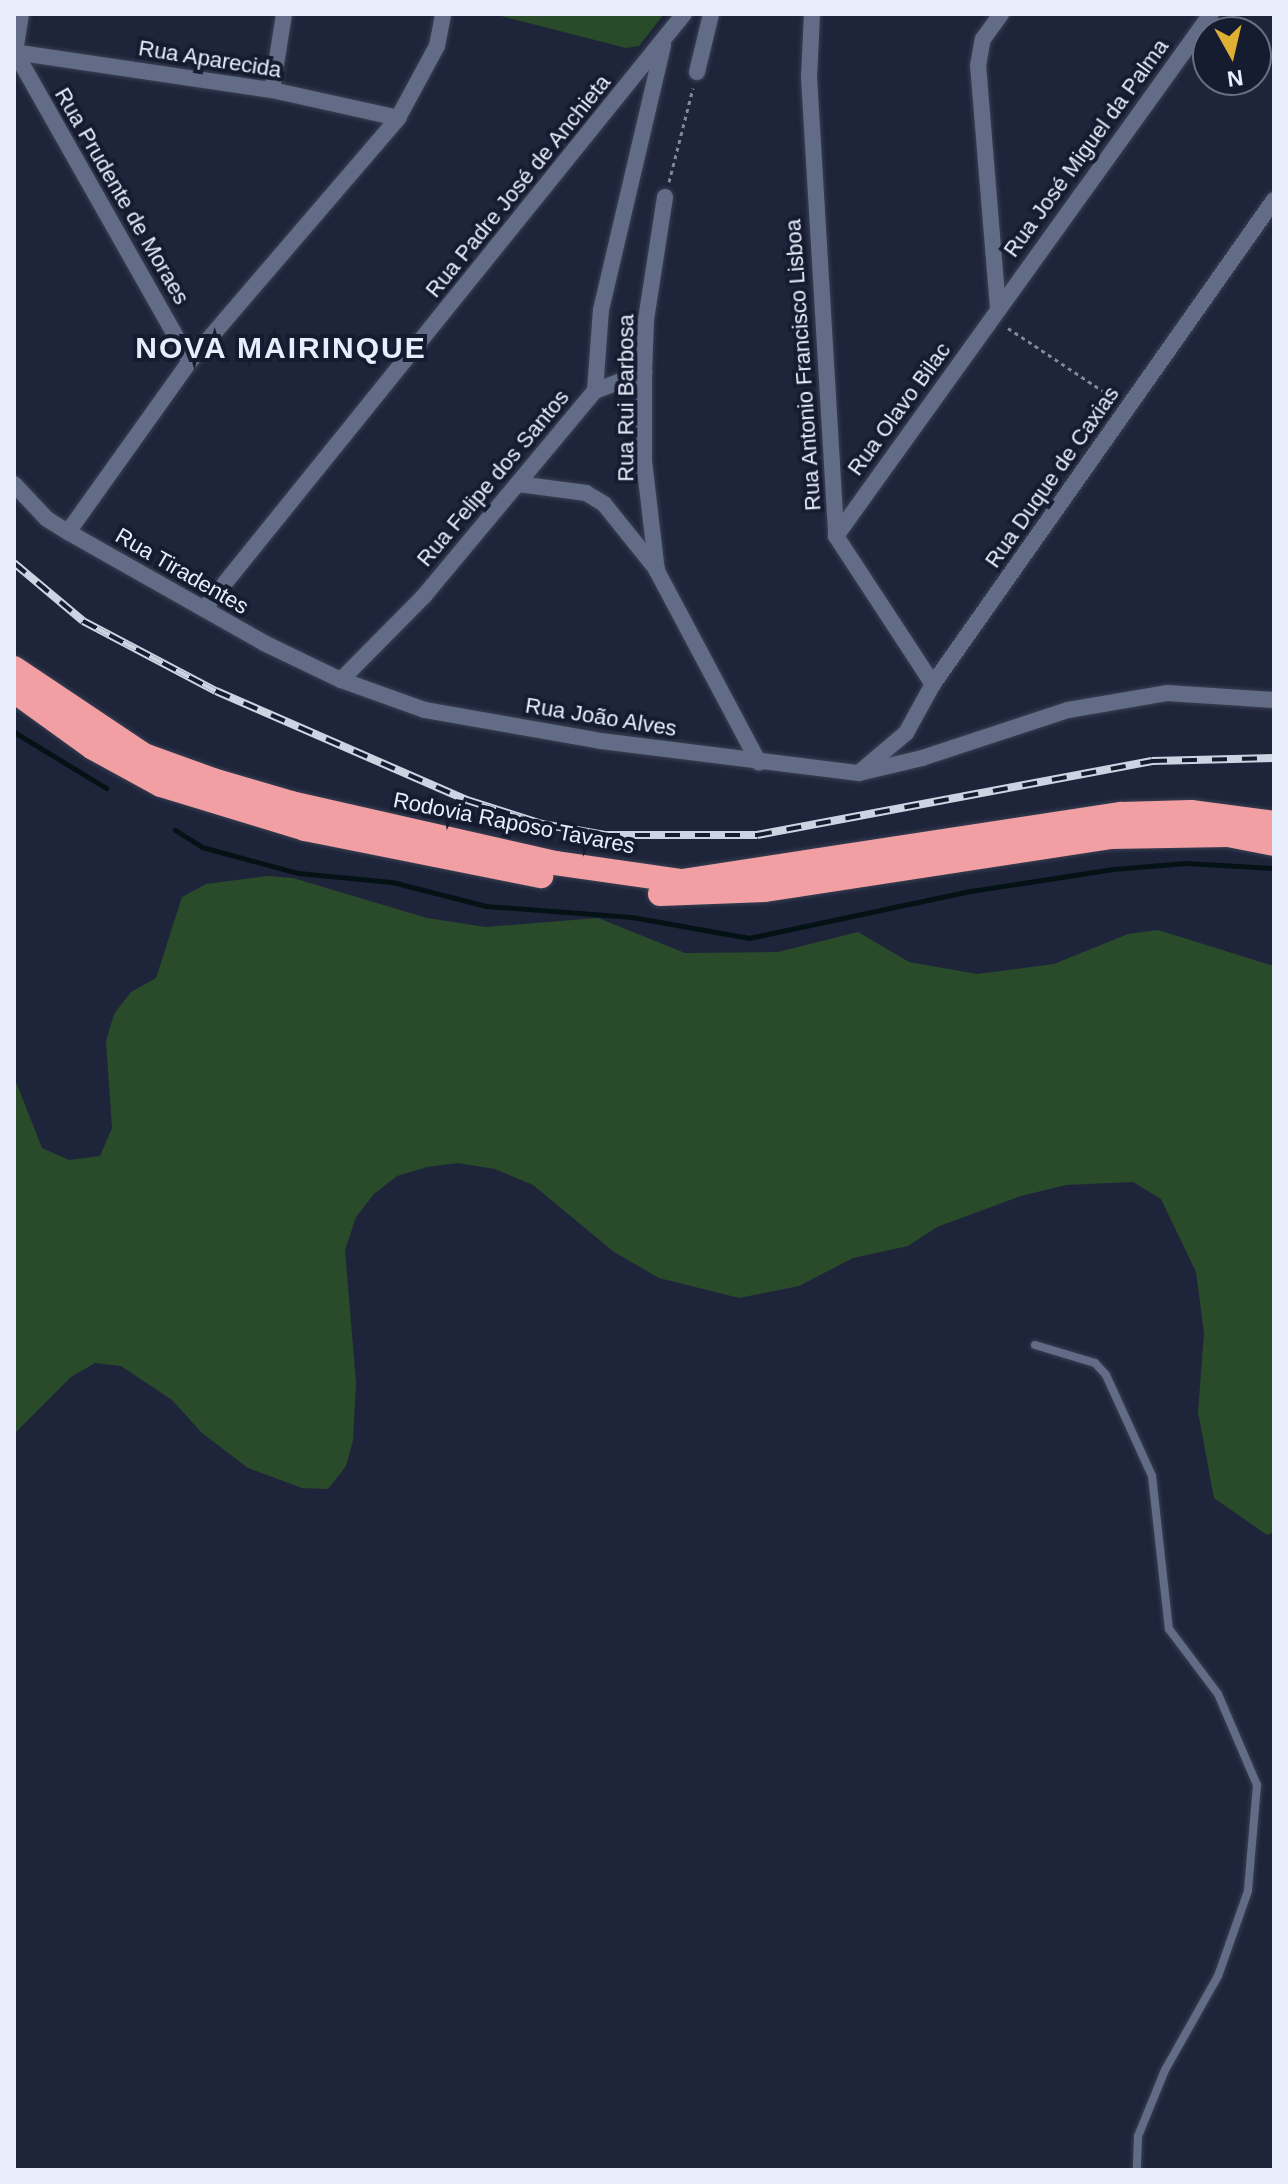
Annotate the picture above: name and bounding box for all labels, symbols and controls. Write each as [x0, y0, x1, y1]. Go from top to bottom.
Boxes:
north arrow [1192, 16, 1272, 96]
street label: Rua José Miguel da Palma [998, 34, 1174, 262]
street label: Rua Aparecida [136, 35, 284, 83]
text: N [1226, 65, 1245, 92]
street label: Rua Padre José de Anchieta [420, 69, 616, 303]
street label: Rua Prudente de Moraes [49, 83, 195, 309]
street label: Rua Antonio Francisco Lisboa [780, 218, 826, 512]
street label: Rua Rui Barbosa [613, 314, 639, 482]
district label: NOVA MAIRINQUE [135, 330, 427, 366]
street label: Rua Olavo Bilac [842, 337, 956, 481]
street label: Rua Duque de Caxias [979, 381, 1125, 573]
street label: Rua Felipe dos Santos [411, 384, 575, 572]
street label: Rua Tiradentes [111, 522, 253, 620]
street label: Rua João Alves [523, 692, 679, 742]
street label: Rodovia Raposo Tavares [391, 787, 637, 859]

